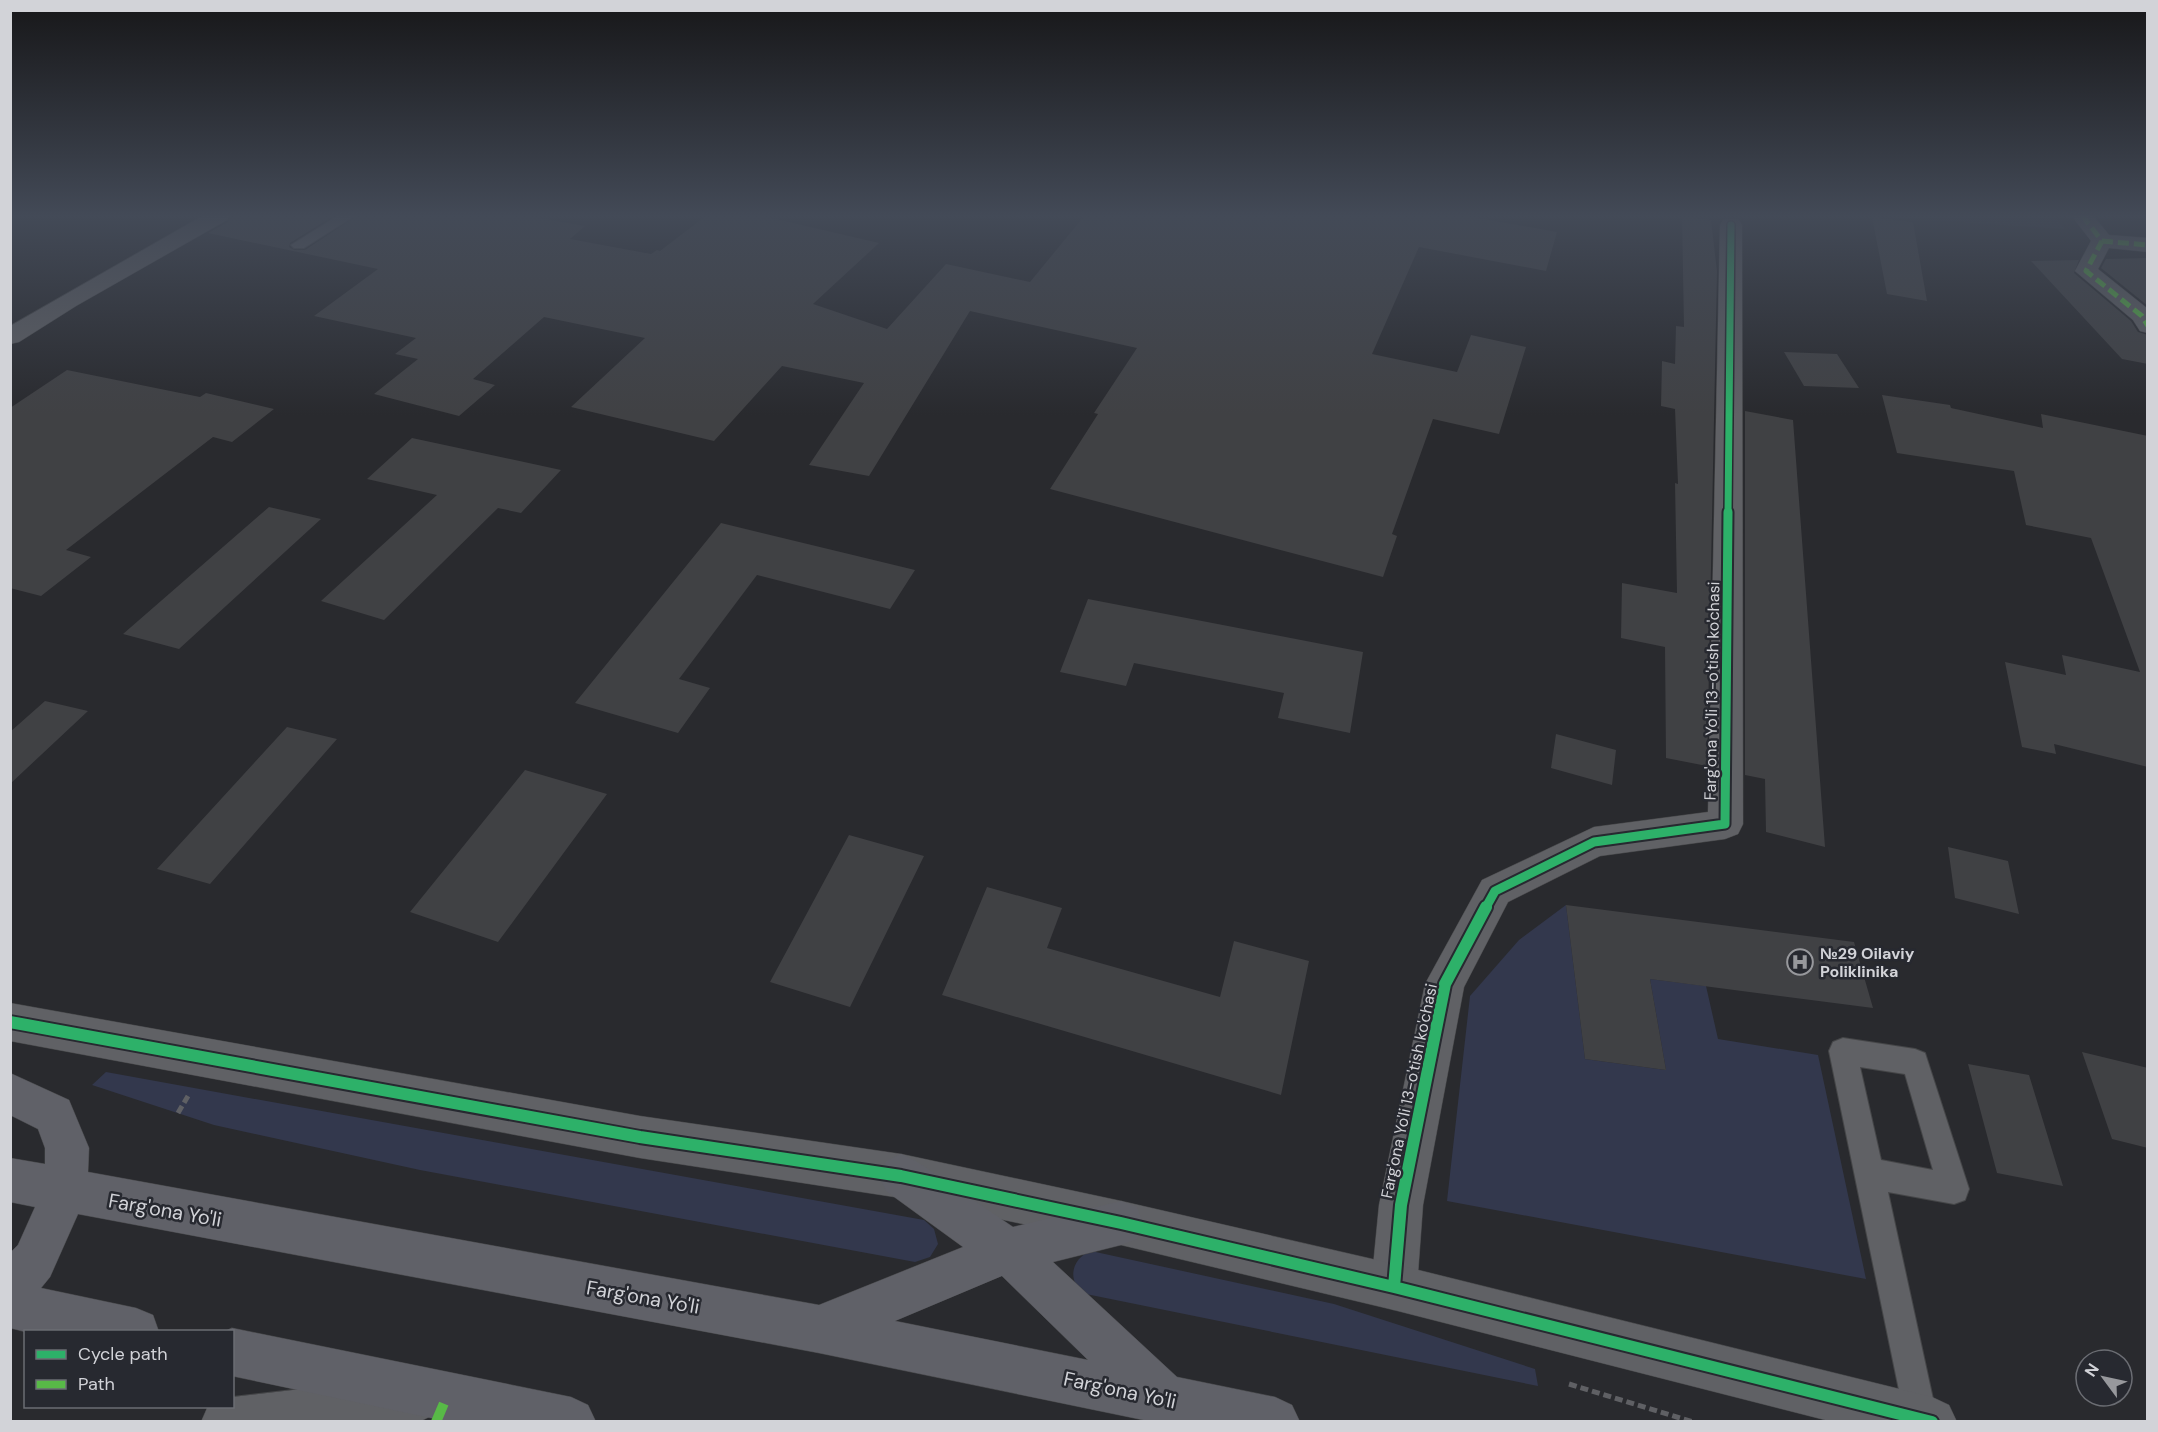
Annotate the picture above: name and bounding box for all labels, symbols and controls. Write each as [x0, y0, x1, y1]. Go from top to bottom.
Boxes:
street label: Farg'ona Yo'li 13-o'tish ko'chasi [1700, 581, 1724, 801]
place label: №29 Oilaviy Poliklinika [1820, 943, 1915, 982]
hospital icon: №29 Oilaviy Poliklinika [1785, 947, 1815, 977]
street label: Farg'ona Yo'li 13-o'tish ko'chasi [1376, 982, 1442, 1200]
street label: Farg'ona Yo'li [106, 1187, 224, 1233]
street label: Farg'ona Yo'li [584, 1274, 702, 1320]
legend [24, 1330, 234, 1408]
text: Cycle path [78, 1342, 168, 1366]
north arrow [2074, 1348, 2134, 1408]
text: N [2080, 1359, 2104, 1381]
street label: Farg'ona Yo'li [1061, 1365, 1179, 1415]
text: Path [78, 1372, 115, 1396]

